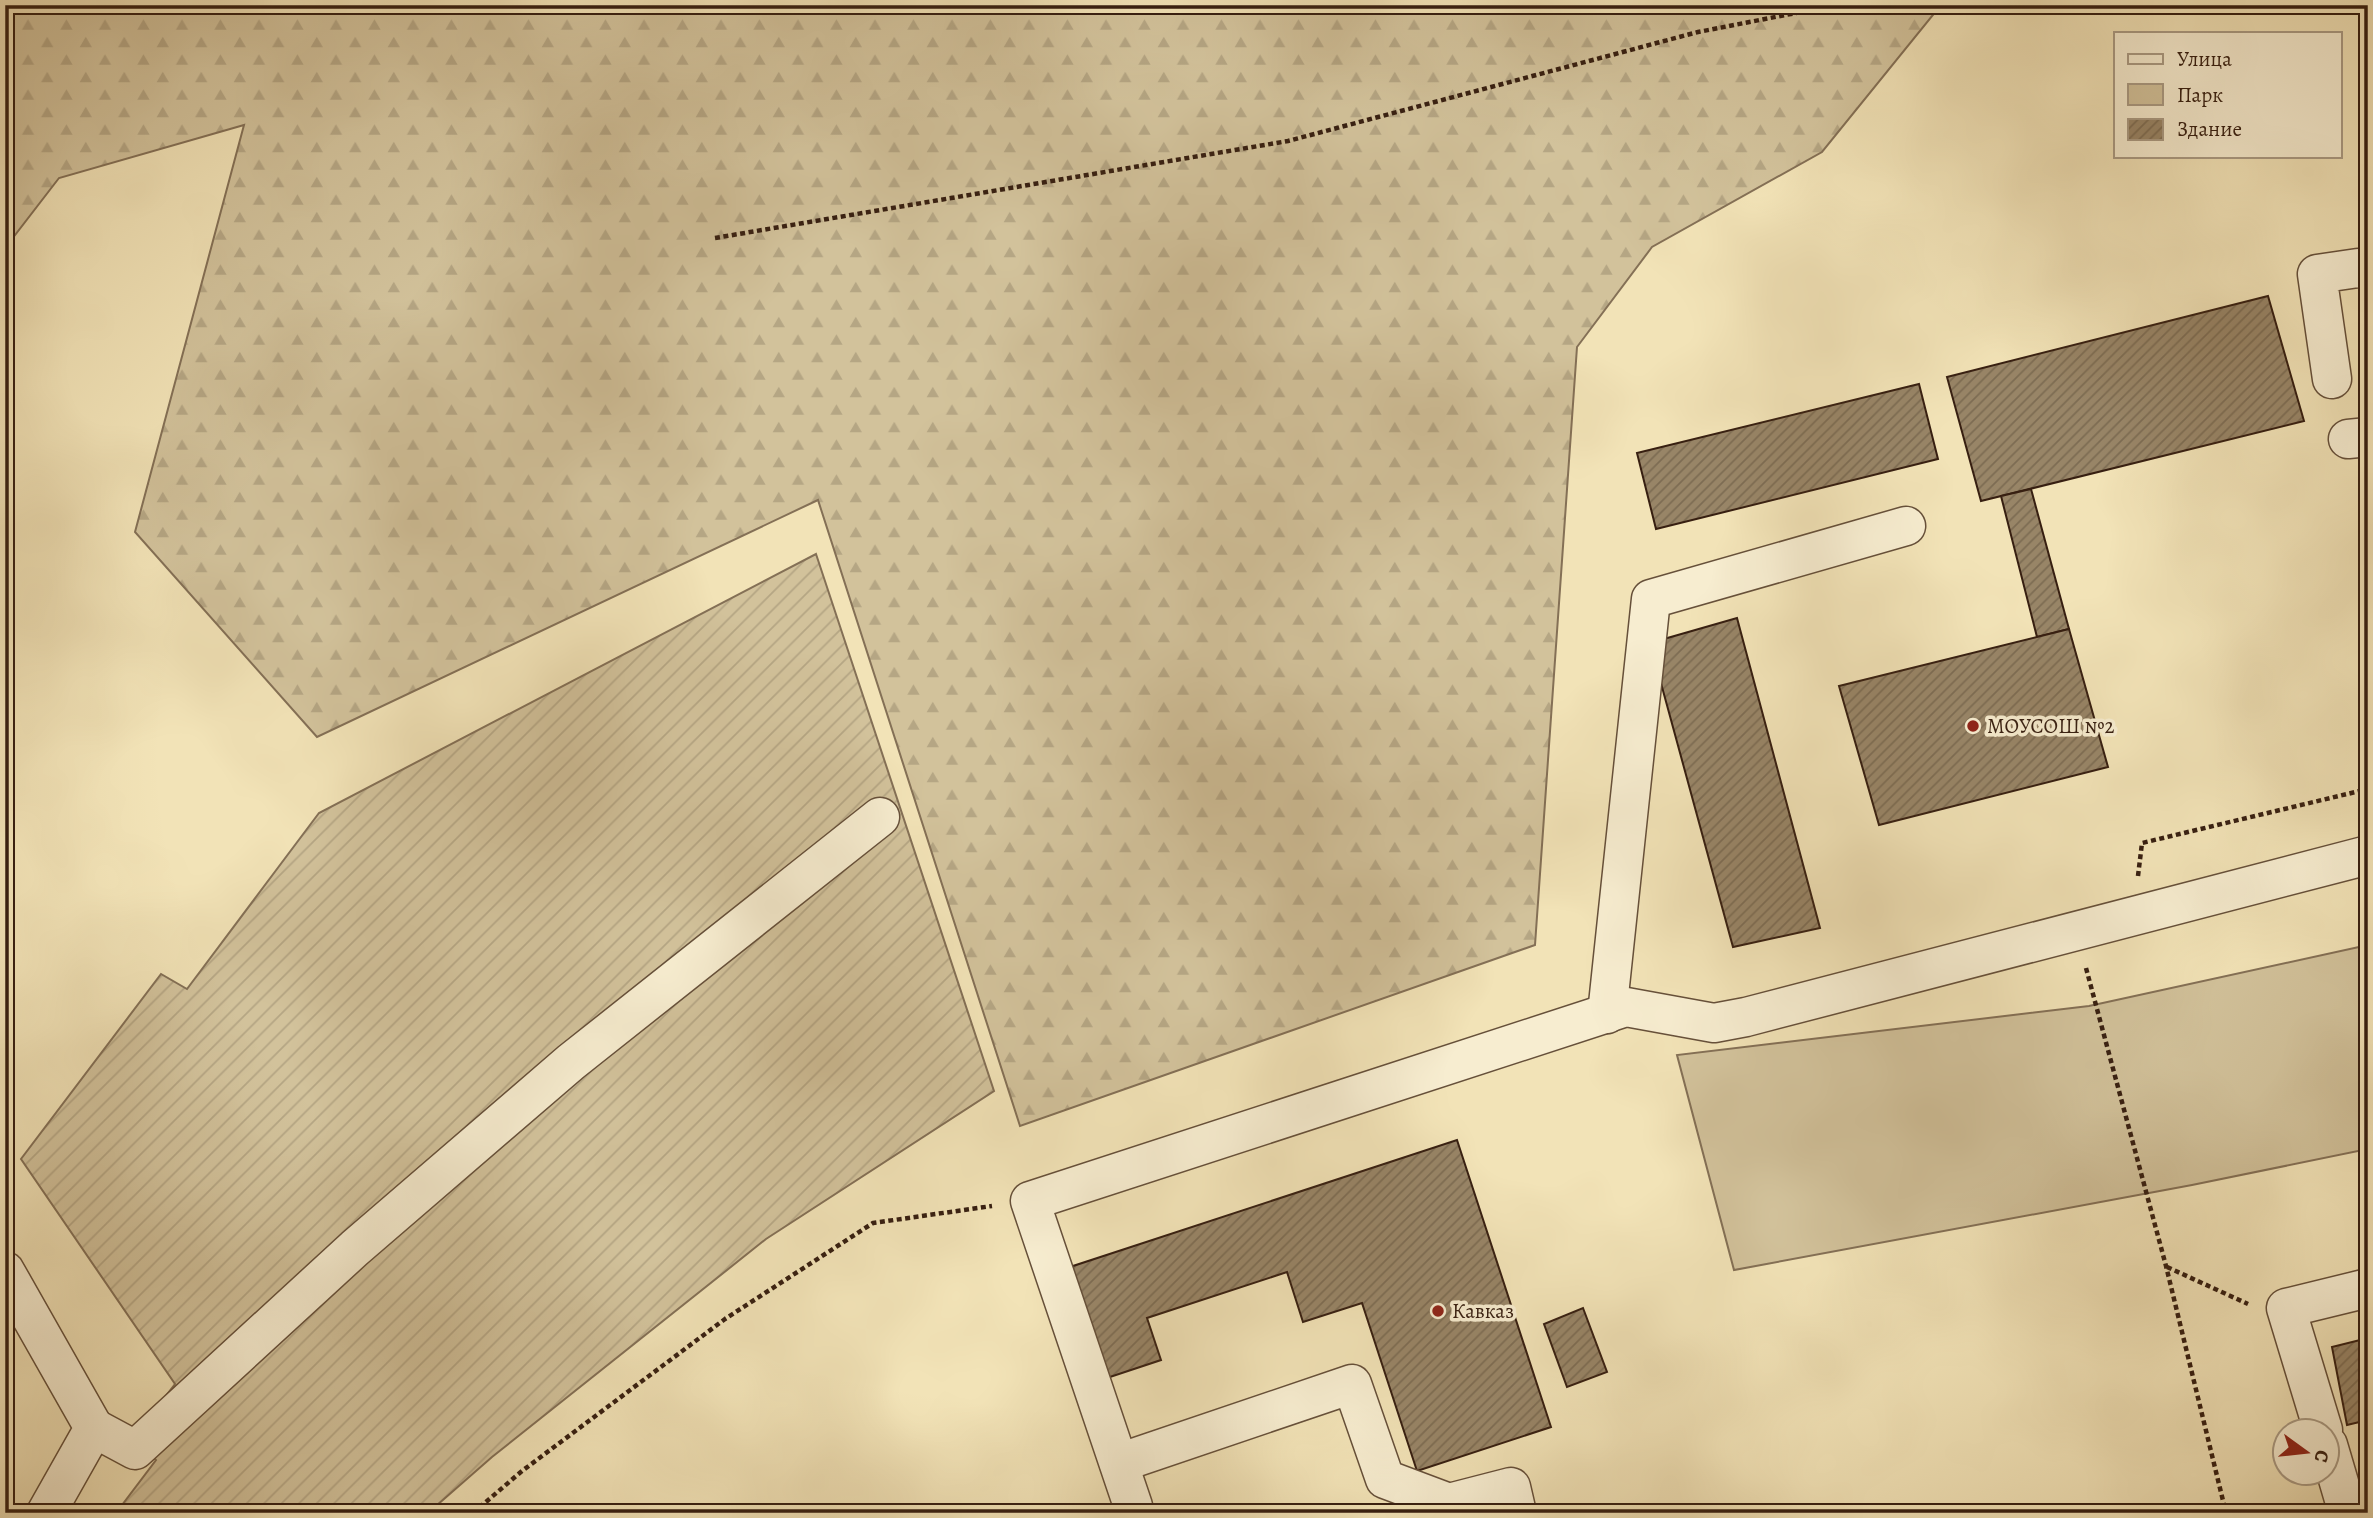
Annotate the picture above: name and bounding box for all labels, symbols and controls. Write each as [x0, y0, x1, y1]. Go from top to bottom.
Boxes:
legend [2114, 32, 2342, 158]
text: Улица [2177, 45, 2232, 73]
text: Парк [2177, 81, 2223, 109]
text: Здание [2177, 115, 2242, 143]
place label: МОУСОШ №2 [1987, 712, 2115, 740]
marker: МОУСОШ №2 [1965, 718, 1981, 734]
place label: Кавказ [1452, 1297, 1514, 1325]
marker: Кавказ [1430, 1303, 1446, 1319]
north arrow [2272, 1416, 2342, 1486]
text: С [2307, 1447, 2336, 1465]

